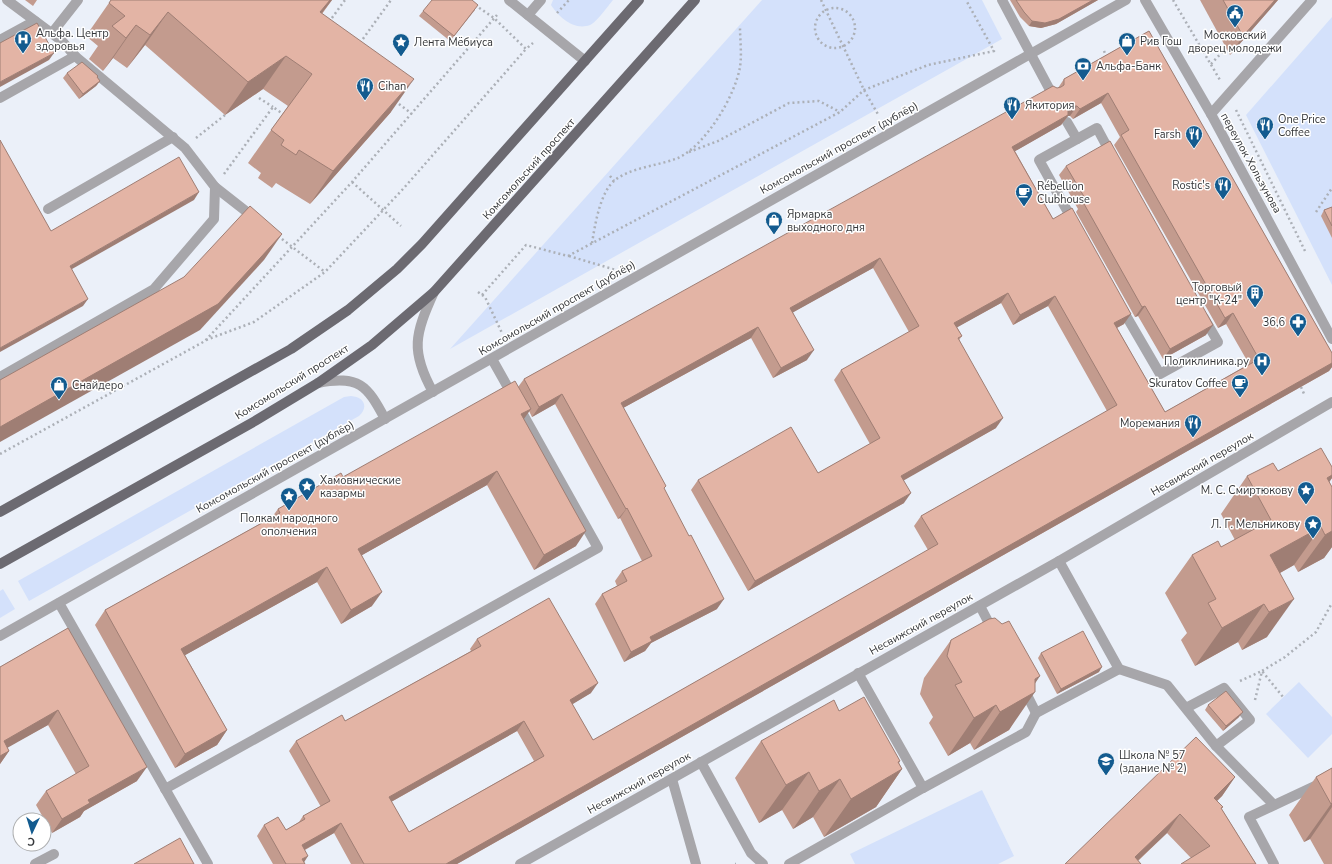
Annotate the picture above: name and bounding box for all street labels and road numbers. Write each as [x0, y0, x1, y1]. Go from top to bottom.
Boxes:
street label: Комсомольский проспект (дублёр) [757, 98, 921, 198]
street label: переулок Хользунова [1217, 110, 1285, 216]
street label: Комсомольский проспект [479, 115, 579, 223]
street label: Комсомольский проспект (дублёр) [476, 257, 638, 359]
street label: Комсомольский проспект [232, 341, 352, 423]
street label: Комсомольский проспект (дублёр) [193, 417, 357, 517]
street label: Несвижский переулок [1148, 428, 1256, 499]
street label: Несвижский переулок [867, 589, 975, 659]
street label: Несвижский переулок [585, 748, 693, 818]

